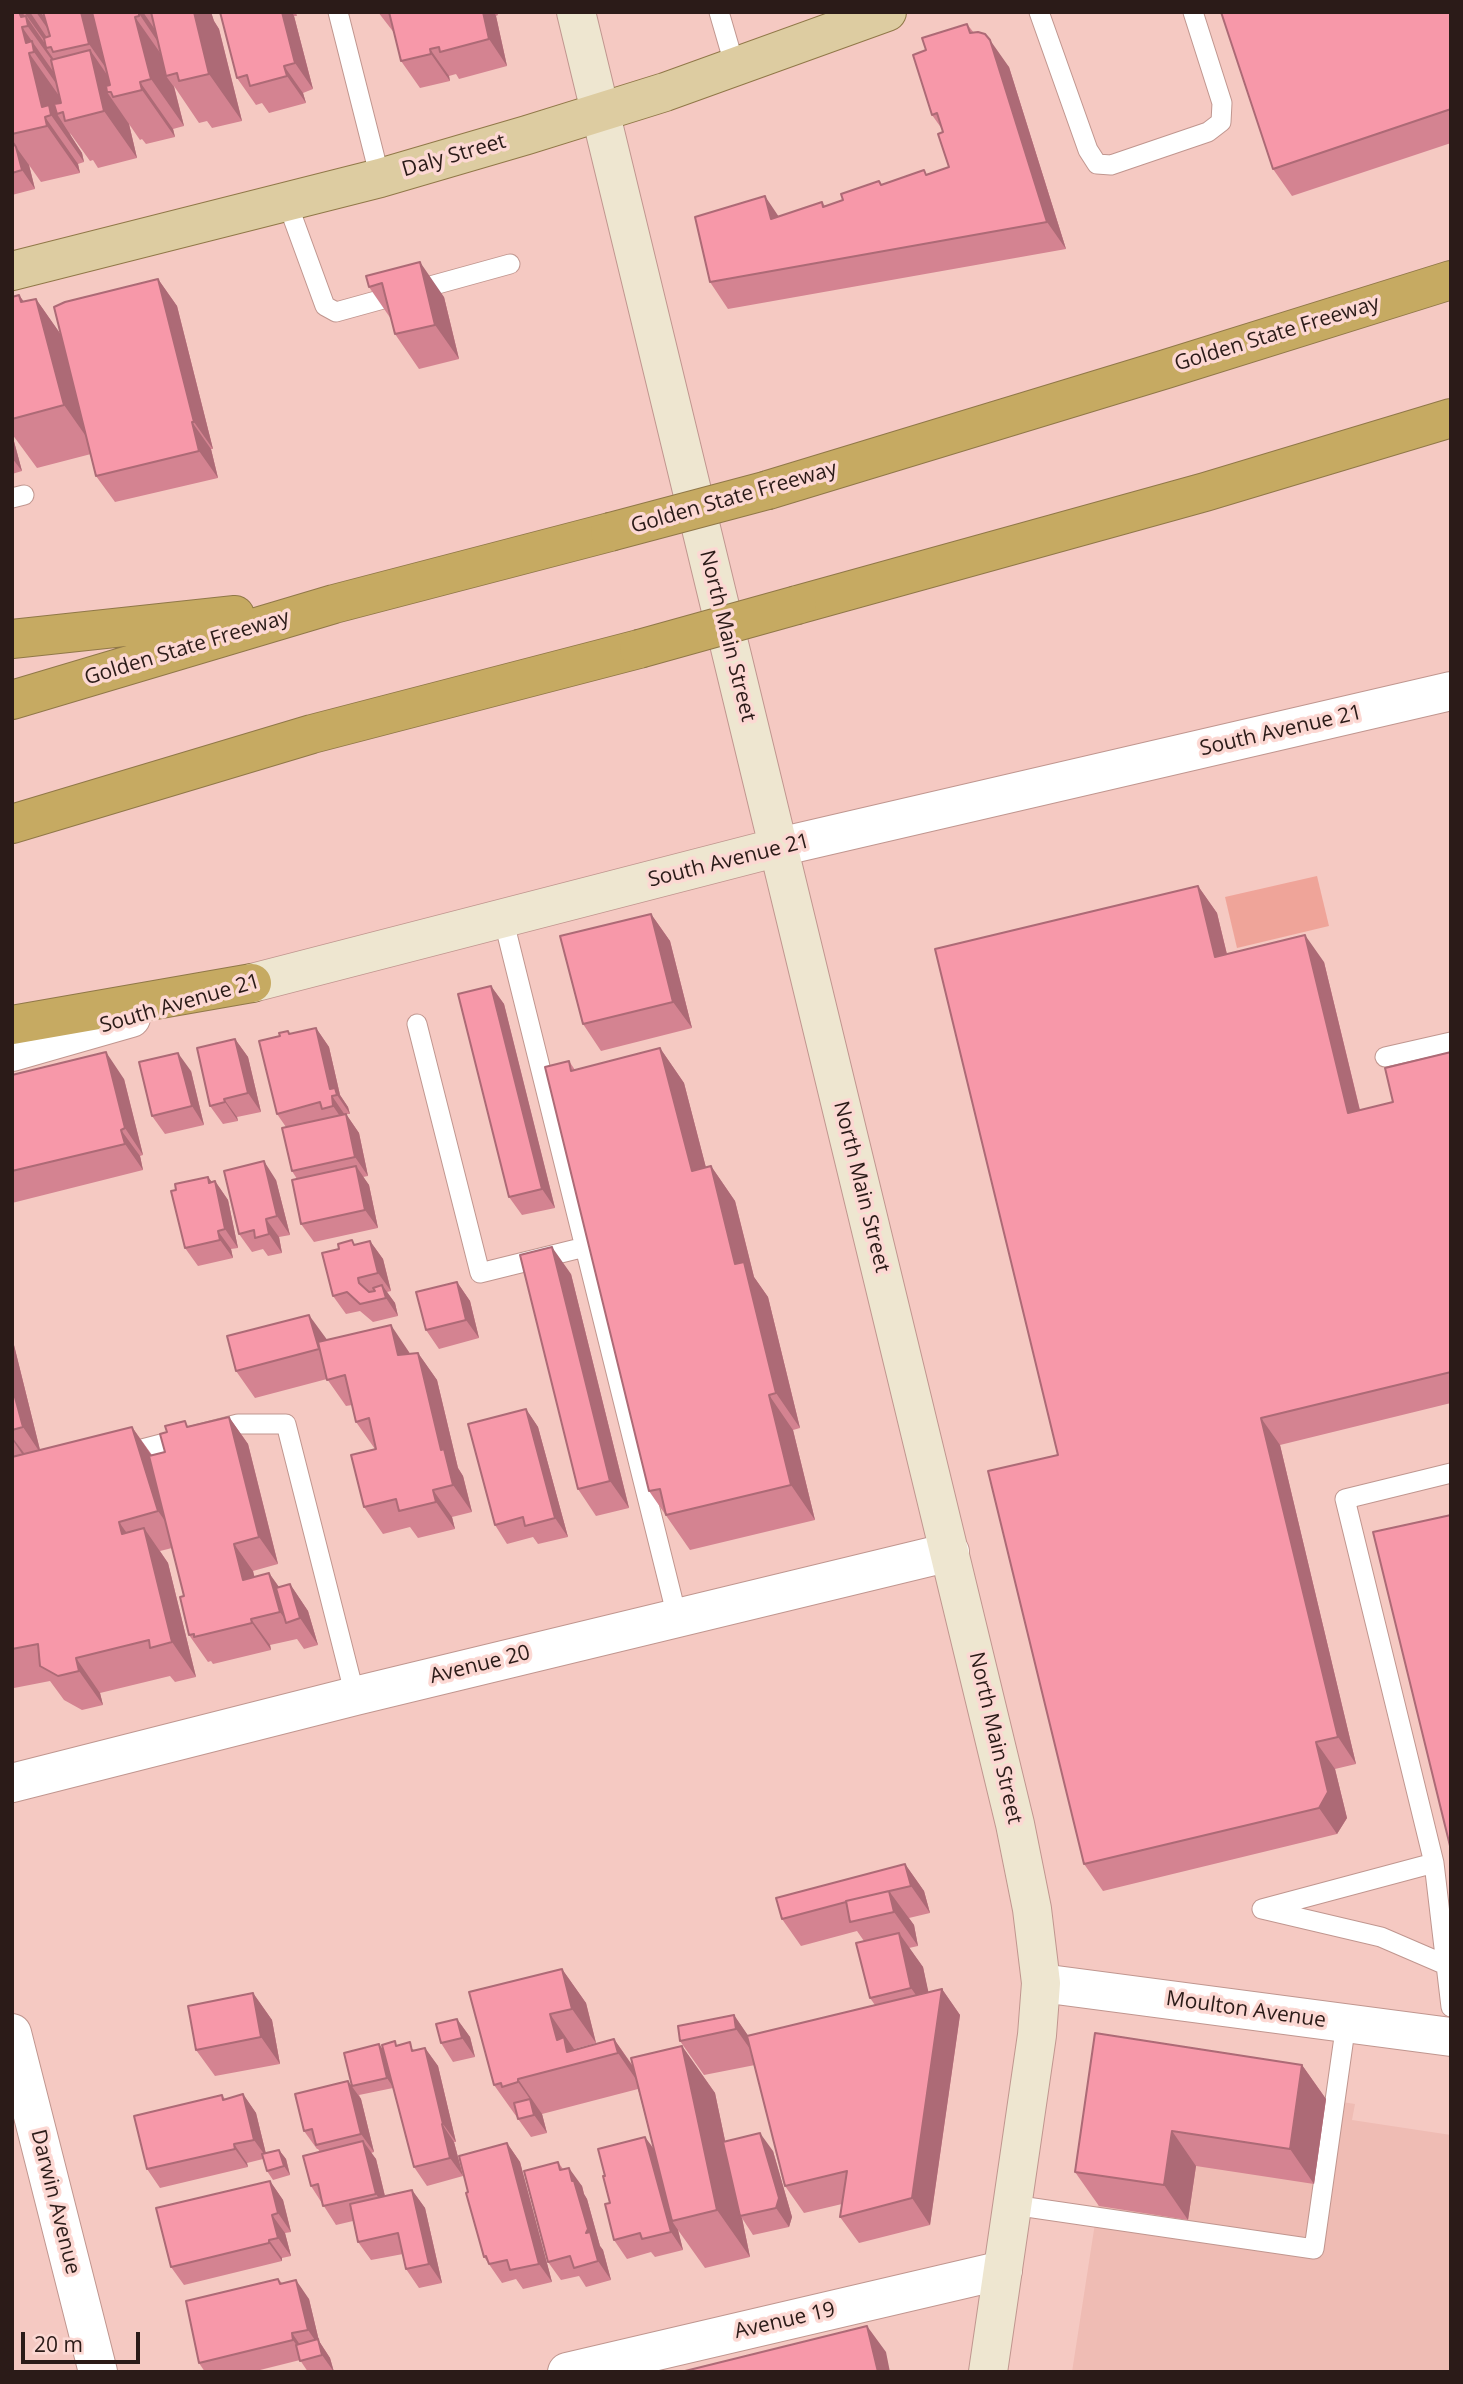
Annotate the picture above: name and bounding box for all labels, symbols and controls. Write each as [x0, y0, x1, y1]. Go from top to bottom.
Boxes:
street label: Daly Street [399, 129, 509, 183]
street label: Golden State Freeway [1171, 291, 1383, 377]
street label: Golden State Freeway [628, 457, 840, 539]
street label: North Main Street [694, 548, 760, 724]
street label: Golden State Freeway [81, 605, 293, 691]
street label: South Avenue 21 [1198, 700, 1364, 762]
street label: South Avenue 21 [646, 829, 812, 893]
street label: South Avenue 21 [97, 969, 263, 1039]
street label: North Main Street [828, 1099, 894, 1275]
street label: Avenue 20 [427, 1640, 533, 1690]
street label: North Main Street [963, 1650, 1027, 1826]
street label: Moulton Avenue [1164, 1986, 1328, 2034]
street label: Darwin Avenue [25, 2127, 85, 2277]
street label: Avenue 19 [732, 2297, 838, 2345]
scale bar [24, 2318, 144, 2362]
text: 20 m [34, 2330, 83, 2358]

